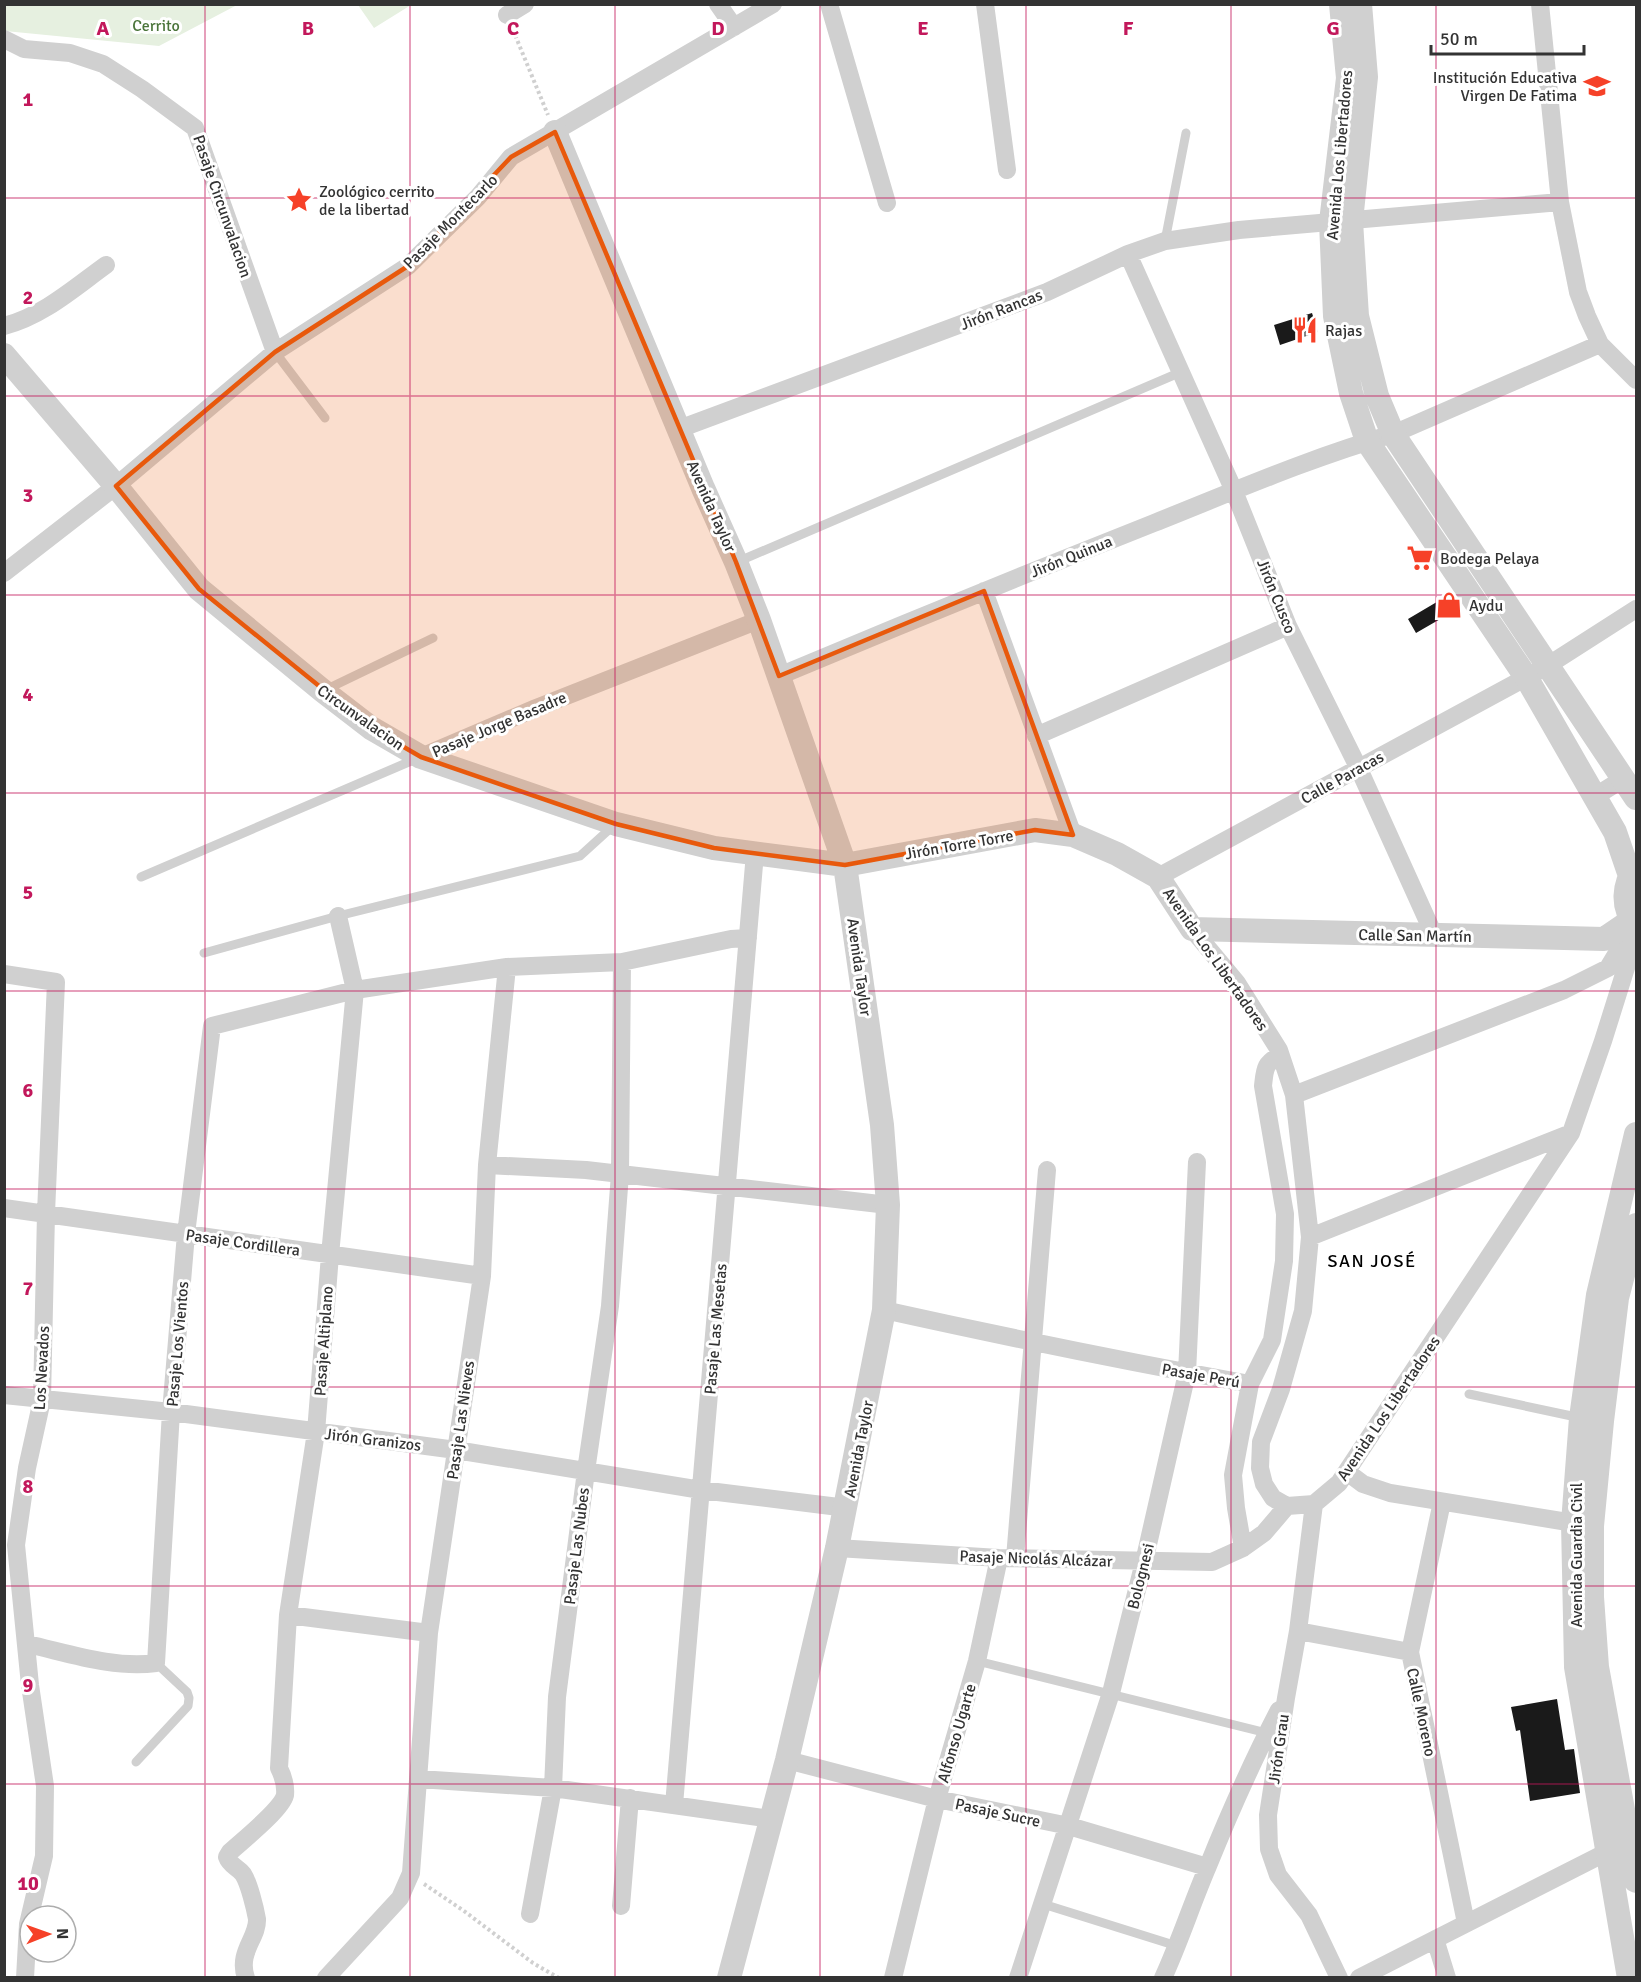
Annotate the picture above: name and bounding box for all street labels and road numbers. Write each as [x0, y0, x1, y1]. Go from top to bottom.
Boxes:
street label: Avenida Los Libertadores [1323, 69, 1357, 241]
street label: Pasaje Circunvalacion [188, 132, 256, 280]
street label: Pasaje Montecarlo [399, 170, 502, 273]
street label: Jirón Rancas [957, 285, 1045, 335]
street label: Avenida Taylor [682, 457, 740, 556]
street label: Jirón Quinua [1027, 531, 1115, 582]
street label: Jirón Cusco [1252, 556, 1300, 637]
street label: Circunvalacion [313, 680, 408, 755]
street label: Pasaje Jorge Basadre [429, 688, 570, 762]
street label: Calle Paracas [1298, 747, 1387, 809]
street label: Jirón Torre Torre [903, 826, 1015, 864]
street label: Avenida Los Libertadores [1158, 884, 1272, 1035]
street label: Avenida Taylor [842, 917, 876, 1017]
street label: Calle San Martín [1358, 925, 1472, 947]
street label: Pasaje Cordillera [184, 1225, 301, 1261]
street label: Pasaje Las Mesetas [700, 1263, 732, 1395]
street label: Pasaje Los Vientos [163, 1281, 193, 1408]
street label: Pasaje Altiplano [310, 1285, 338, 1397]
street label: Los Nevados [30, 1325, 54, 1411]
street label: Avenida Los Libertadores [1333, 1332, 1445, 1485]
street label: Pasaje Las Nieves [443, 1359, 479, 1481]
street label: Pasaje Perú [1160, 1359, 1242, 1393]
street label: Avenida Taylor [840, 1399, 878, 1499]
street label: Jirón Granizos [323, 1424, 422, 1456]
street label: Avenida Guardia Civil [1567, 1482, 1587, 1628]
street label: Pasaje Las Nubes [560, 1486, 594, 1606]
street label: Bolognesi [1123, 1541, 1159, 1611]
street label: Pasaje Nicolás Alcázar [959, 1546, 1113, 1572]
street label: Calle Moreno [1402, 1666, 1440, 1758]
street label: Alfonso Ugarte [933, 1681, 981, 1785]
street label: Jirón Grau [1264, 1713, 1294, 1785]
street label: Pasaje Sucre [953, 1794, 1042, 1832]

